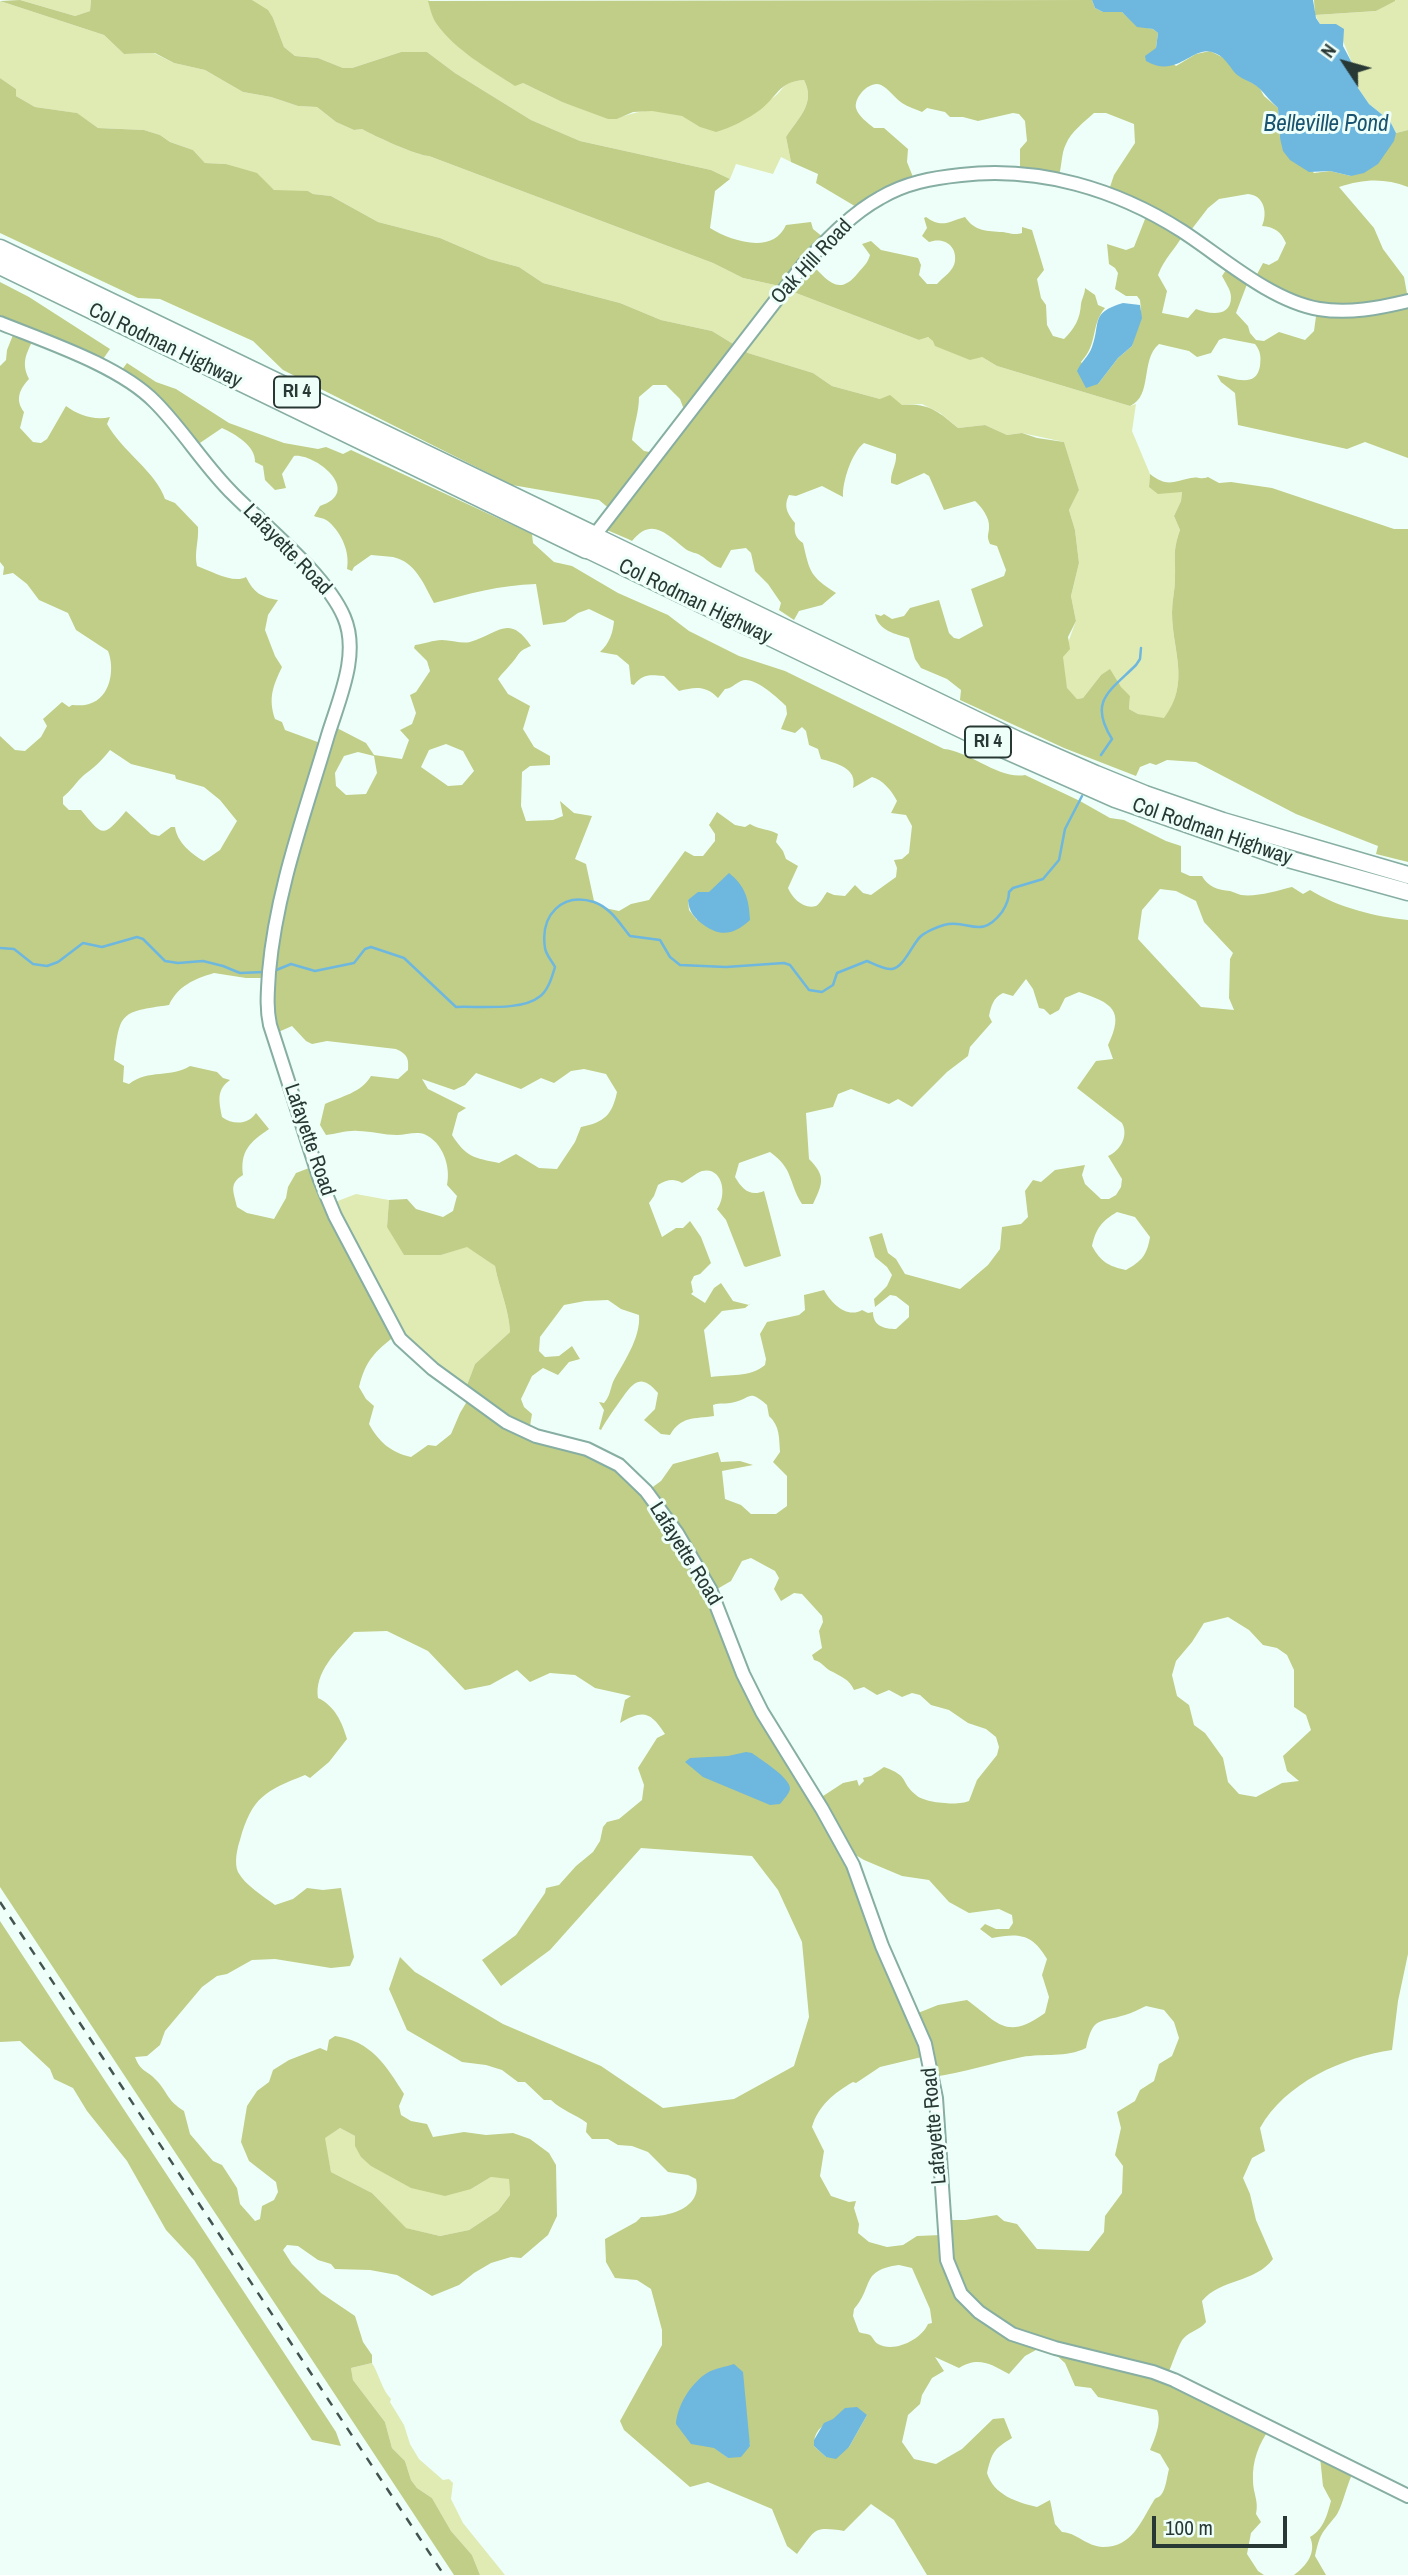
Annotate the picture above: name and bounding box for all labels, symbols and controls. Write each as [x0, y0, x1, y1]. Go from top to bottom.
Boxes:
north arrow [1310, 28, 1380, 98]
text: N [1314, 38, 1342, 63]
water label: Belleville Pond [1264, 111, 1388, 139]
street label: Oak Hill Road [766, 214, 858, 310]
street label: Col Rodman Highway [84, 298, 246, 394]
road number: RI 4 [274, 376, 320, 408]
street label: Lafayette Road [237, 499, 337, 601]
street label: Col Rodman Highway [614, 554, 776, 650]
road number: RI 4 [965, 726, 1011, 758]
street label: Col Rodman Highway [1129, 793, 1295, 871]
street label: Lafayette Road [278, 1081, 340, 1199]
street label: Lafayette Road [643, 1498, 727, 1610]
street label: Lafayette Road [917, 2067, 953, 2185]
scale bar [1156, 2502, 1291, 2546]
text: 100 m [1165, 2513, 1213, 2542]

